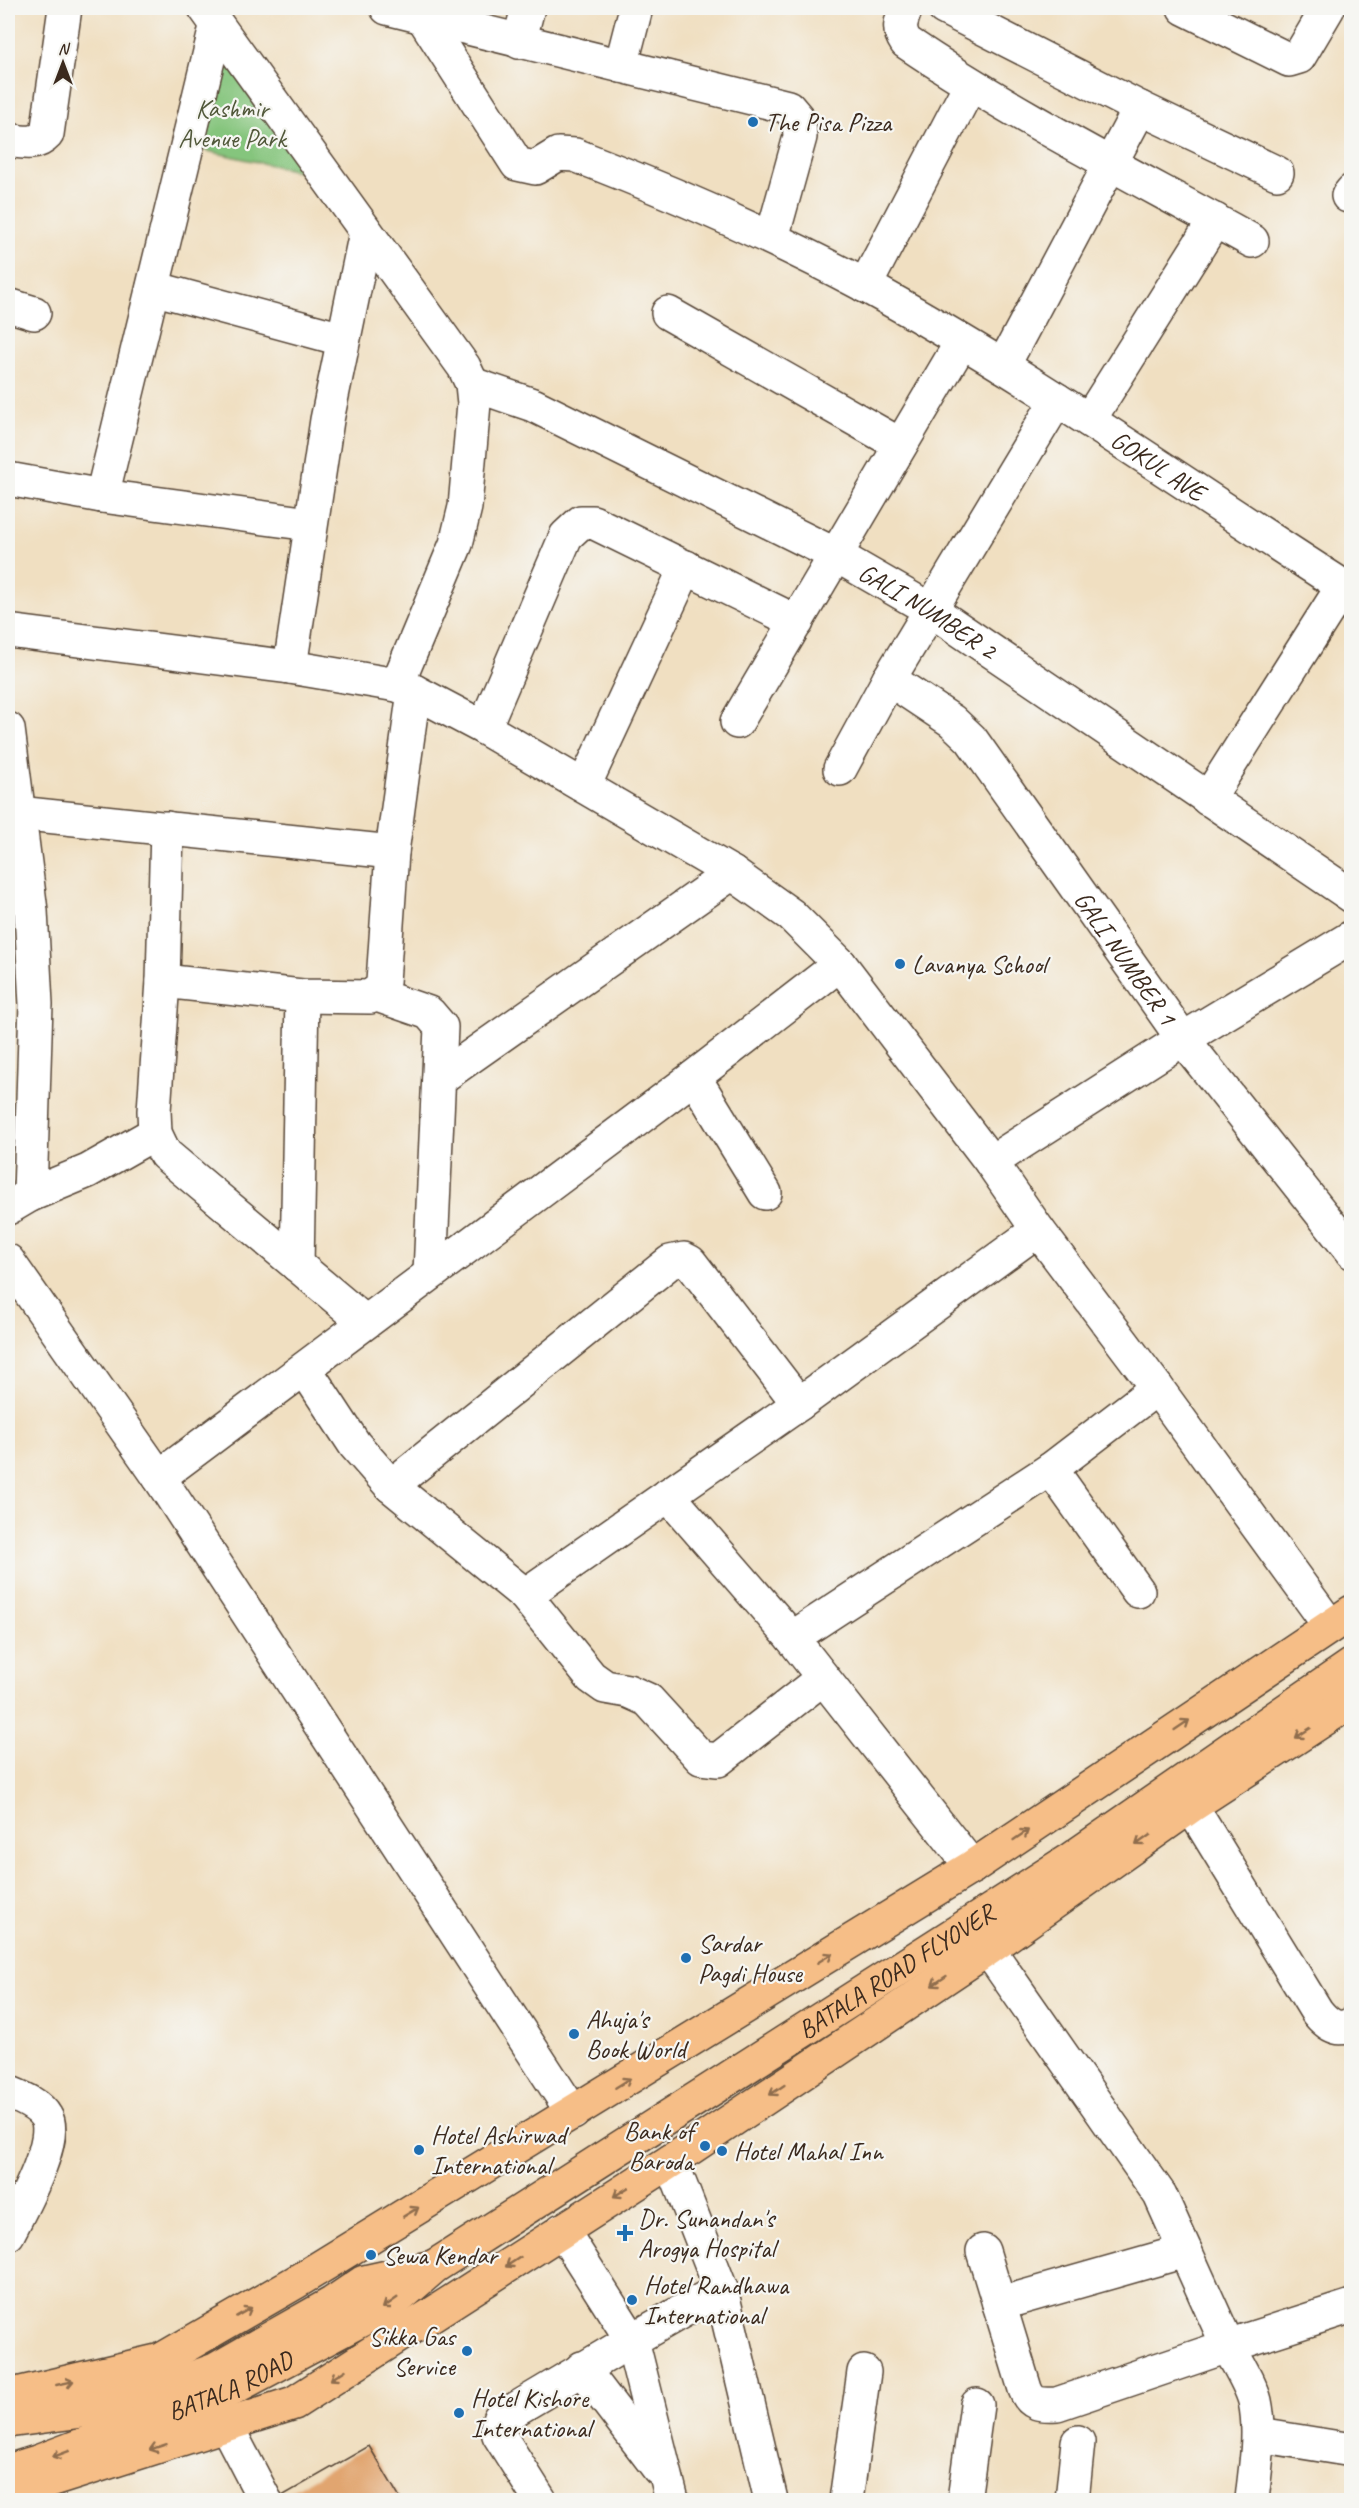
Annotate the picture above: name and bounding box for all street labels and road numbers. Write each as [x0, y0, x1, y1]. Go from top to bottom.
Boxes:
street label: GOKUL AVE [1105, 423, 1214, 510]
street label: GALI NUMBER 2 [853, 556, 1005, 668]
street label: GALI NUMBER 1 [1067, 885, 1185, 1033]
street label: BATALA ROAD FLYOVER [792, 1895, 1003, 2047]
street label: BATALA ROAD [163, 2342, 300, 2428]

